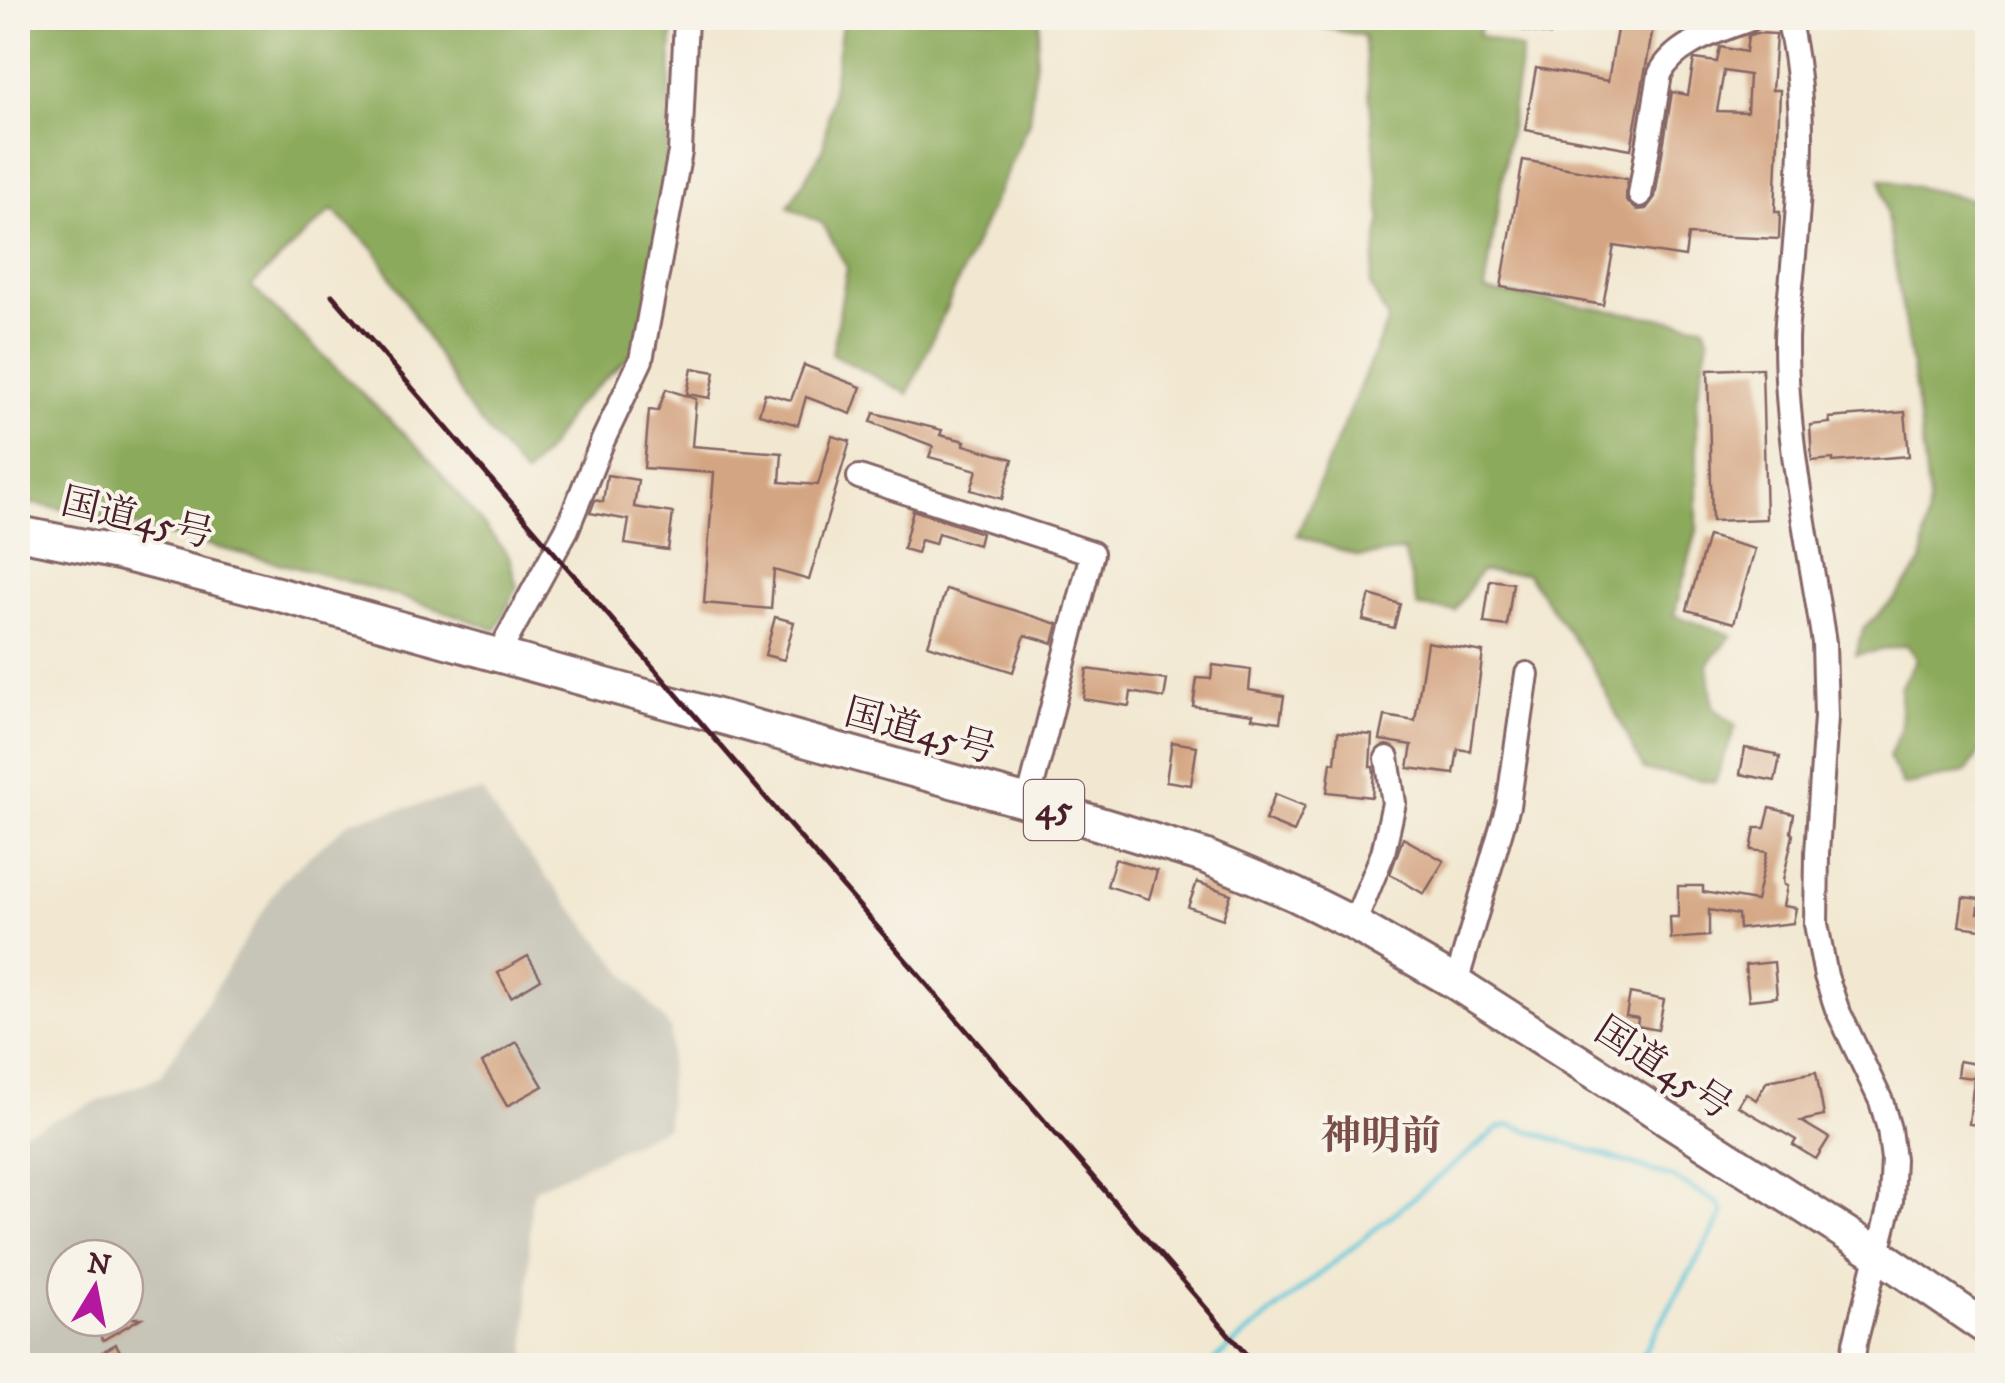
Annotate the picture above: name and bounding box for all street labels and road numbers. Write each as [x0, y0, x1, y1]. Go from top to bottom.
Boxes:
street label: 国道45号 [56, 478, 218, 560]
street label: 国道45号 [839, 689, 1001, 775]
road number: 45 [1024, 780, 1084, 840]
street label: 国道45号 [1585, 1007, 1741, 1131]

